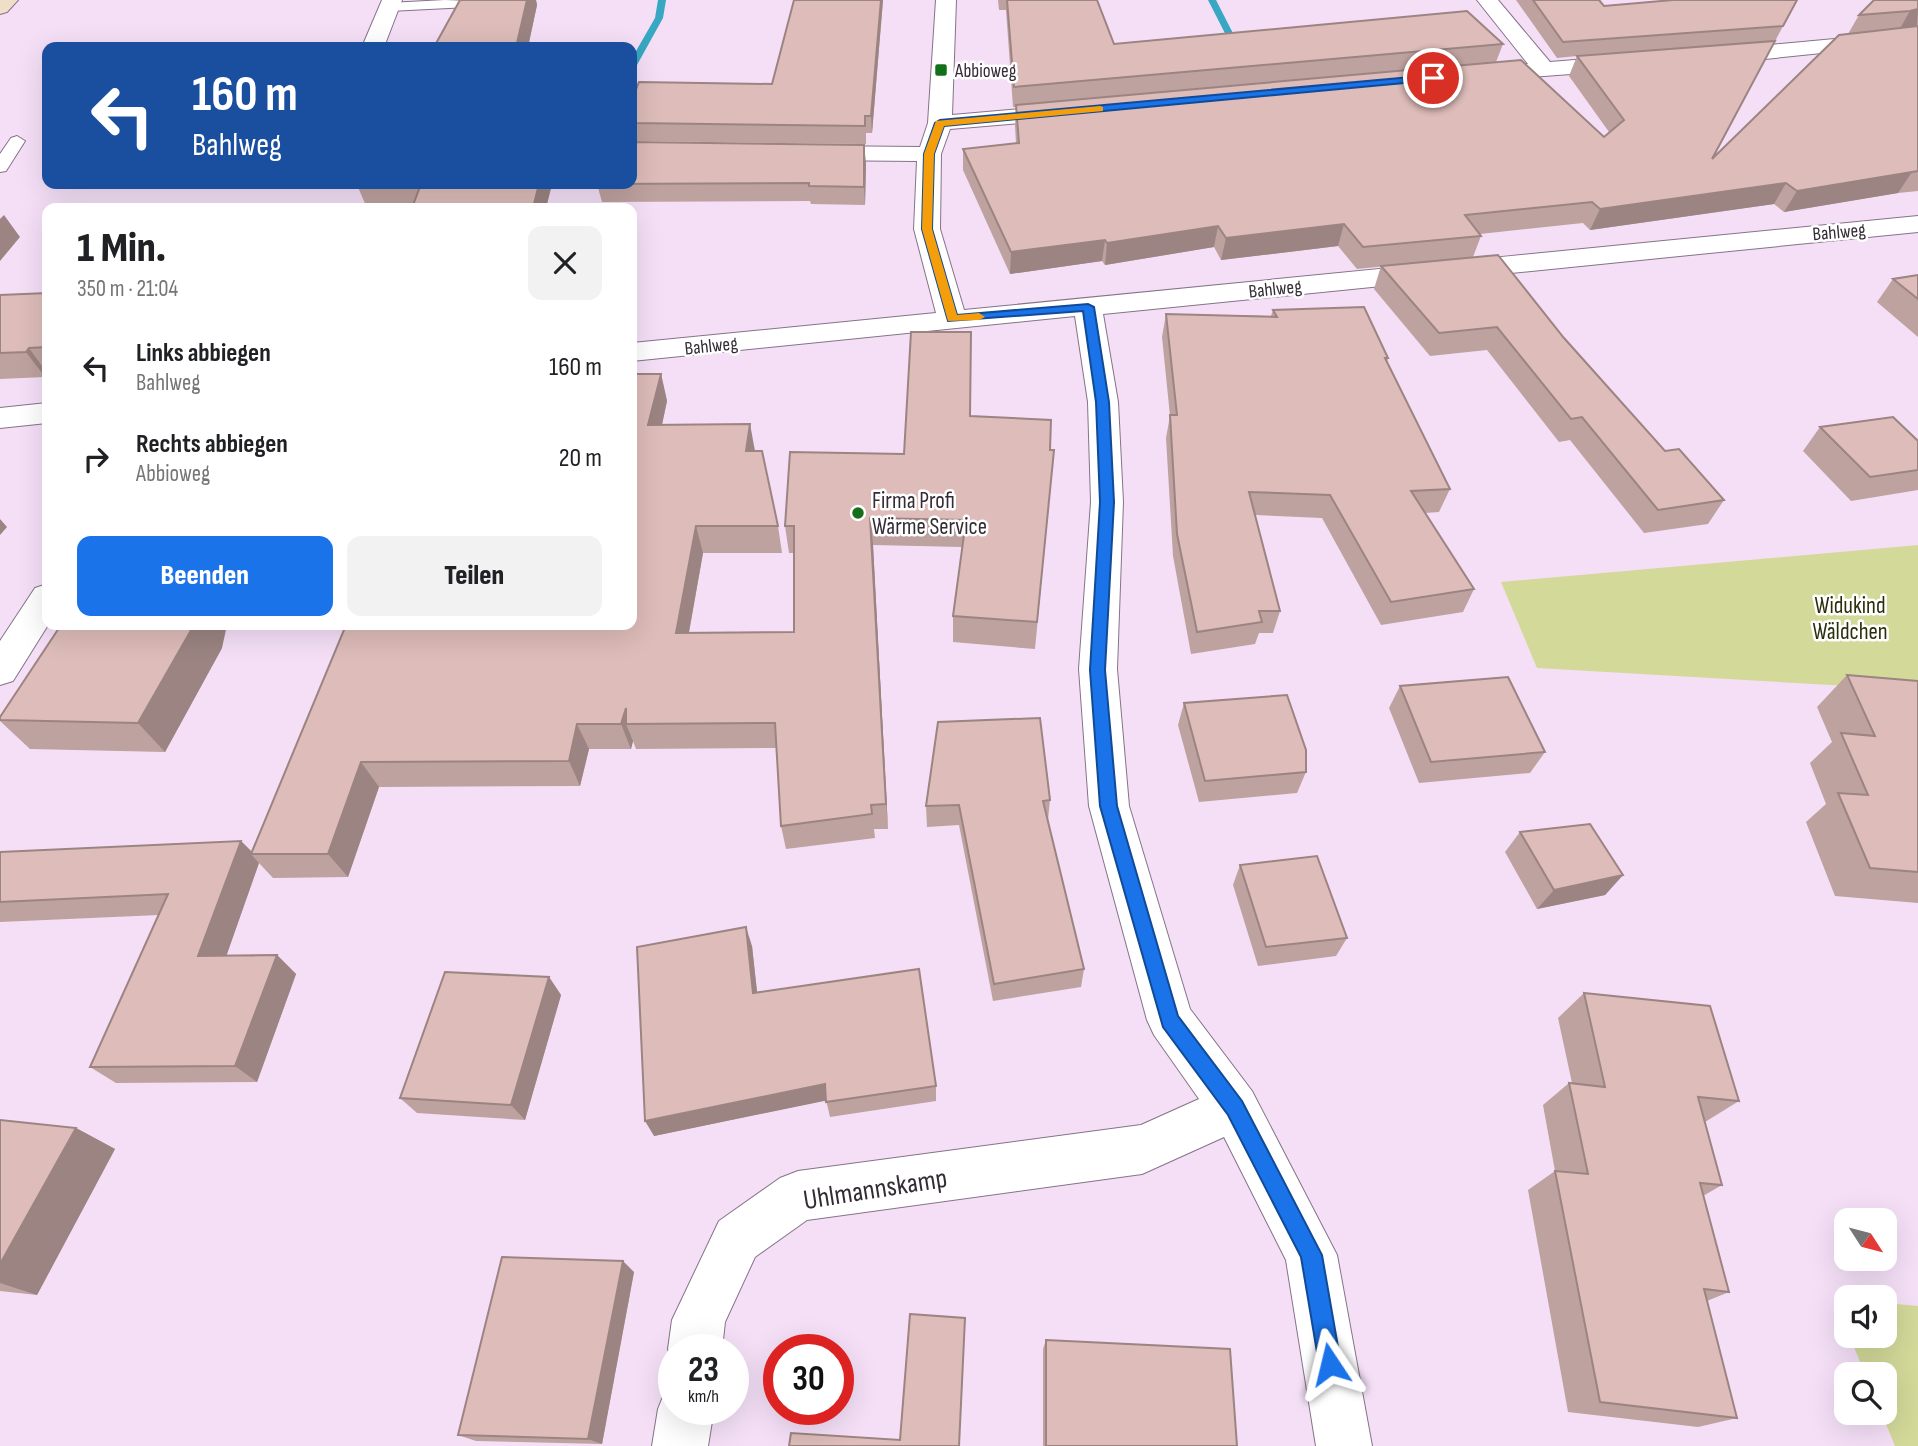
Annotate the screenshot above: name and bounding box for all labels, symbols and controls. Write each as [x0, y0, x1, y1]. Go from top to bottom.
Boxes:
pin [1403, 48, 1463, 108]
icon: arrive [1414, 59, 1452, 97]
place label: Abbioweg [954, 60, 1017, 83]
marker: Abbioweg [933, 62, 949, 78]
text: 160 m [192, 66, 298, 125]
icon: left [77, 70, 168, 161]
text: Bahlweg [192, 126, 282, 165]
street label: Bahlweg [1812, 219, 1867, 246]
text: 1 Min. [77, 223, 166, 274]
button: close [528, 226, 602, 300]
text: 350 m · 21:04 [77, 275, 178, 303]
street label: Bahlweg [1247, 275, 1303, 304]
street label: Bahlweg [683, 332, 739, 361]
text: Links abbiegen [136, 338, 271, 369]
icon: left [77, 349, 115, 387]
text: 160 m [549, 352, 602, 383]
text: Bahlweg [136, 369, 201, 397]
text: Rechts abbiegen [136, 429, 288, 460]
icon: right [77, 440, 115, 478]
text: 20 m [559, 443, 602, 474]
text: Abbioweg [136, 460, 210, 488]
place label: Firma Profi Wärme Service [872, 487, 987, 541]
marker: Firma Profi Wärme Service [850, 505, 866, 521]
button: Beenden [77, 536, 333, 616]
button: Teilen [347, 536, 602, 616]
park label: Widukind Wäldchen [1812, 592, 1888, 646]
street label: Uhlmannskamp [801, 1162, 949, 1217]
north arrow [1834, 1208, 1897, 1270]
map controls [1834, 1208, 1897, 1425]
button: sound [1834, 1285, 1897, 1348]
position arrow [1293, 1327, 1367, 1401]
speed limit sign: 30 [763, 1334, 854, 1425]
text: 23 [688, 1349, 719, 1392]
button: search [1834, 1362, 1897, 1425]
text: km/h [688, 1386, 719, 1407]

